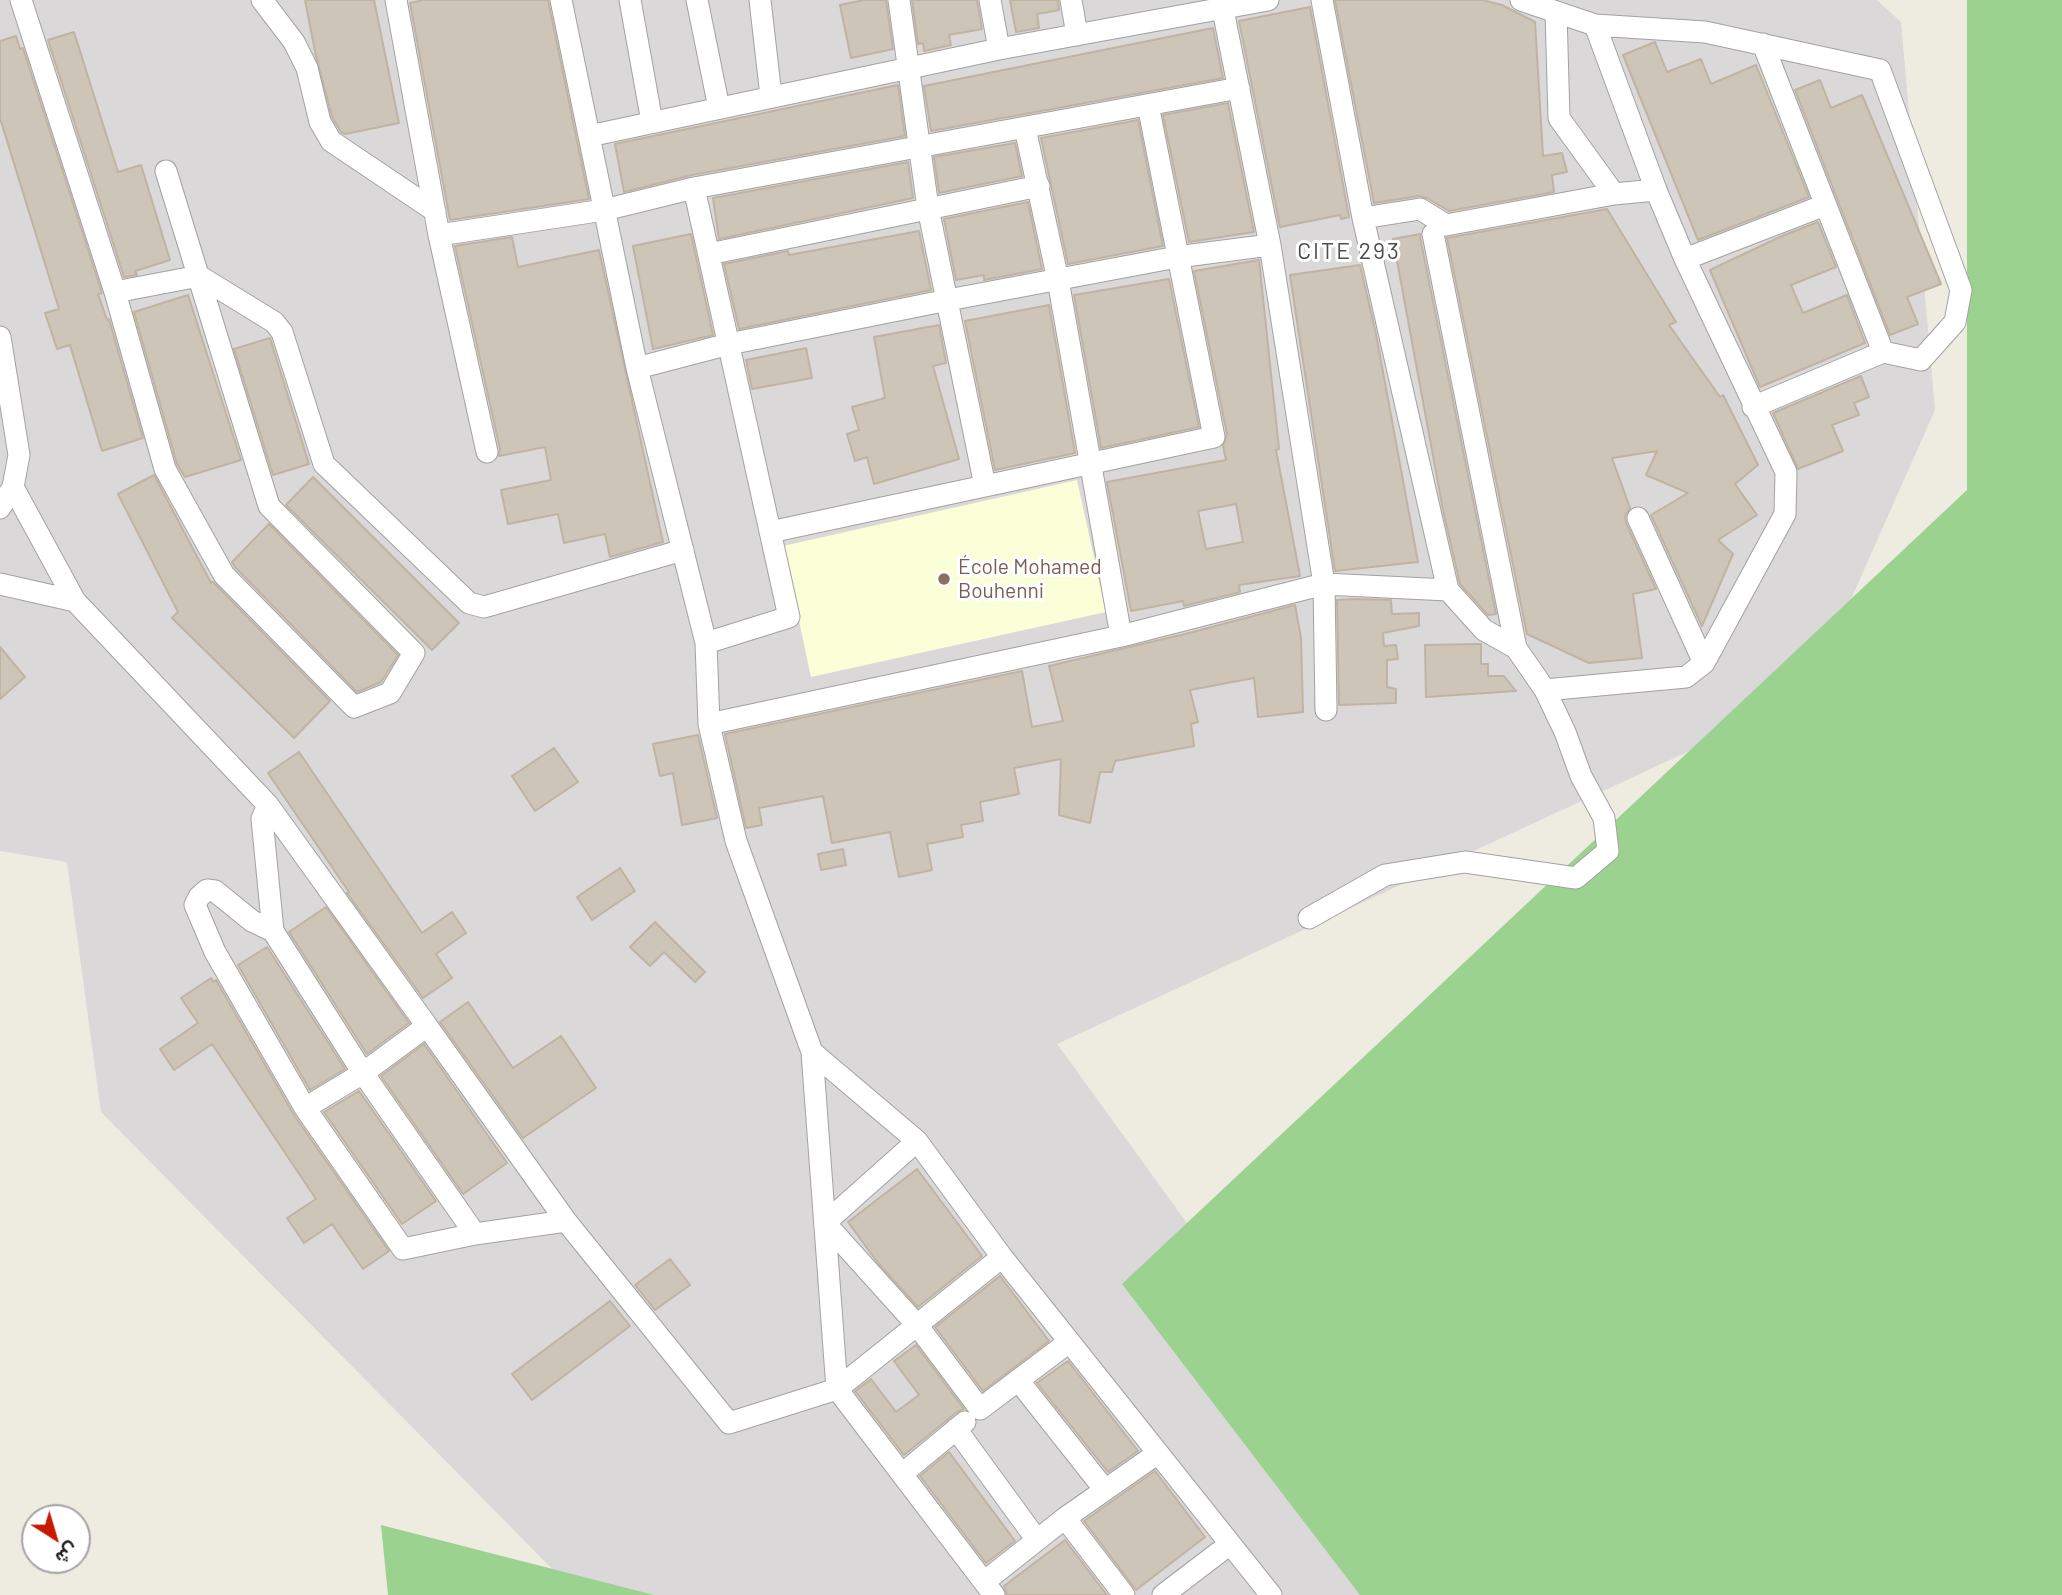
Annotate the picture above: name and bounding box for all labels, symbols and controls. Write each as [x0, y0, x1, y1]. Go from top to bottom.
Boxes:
district label: CITE 293 [1298, 237, 1400, 265]
place label: École Mohamed Bouhenni [958, 554, 1102, 604]
marker: École Mohamed Bouhenni [936, 571, 952, 587]
north arrow [21, 1504, 91, 1574]
text: ش [52, 1539, 84, 1571]

